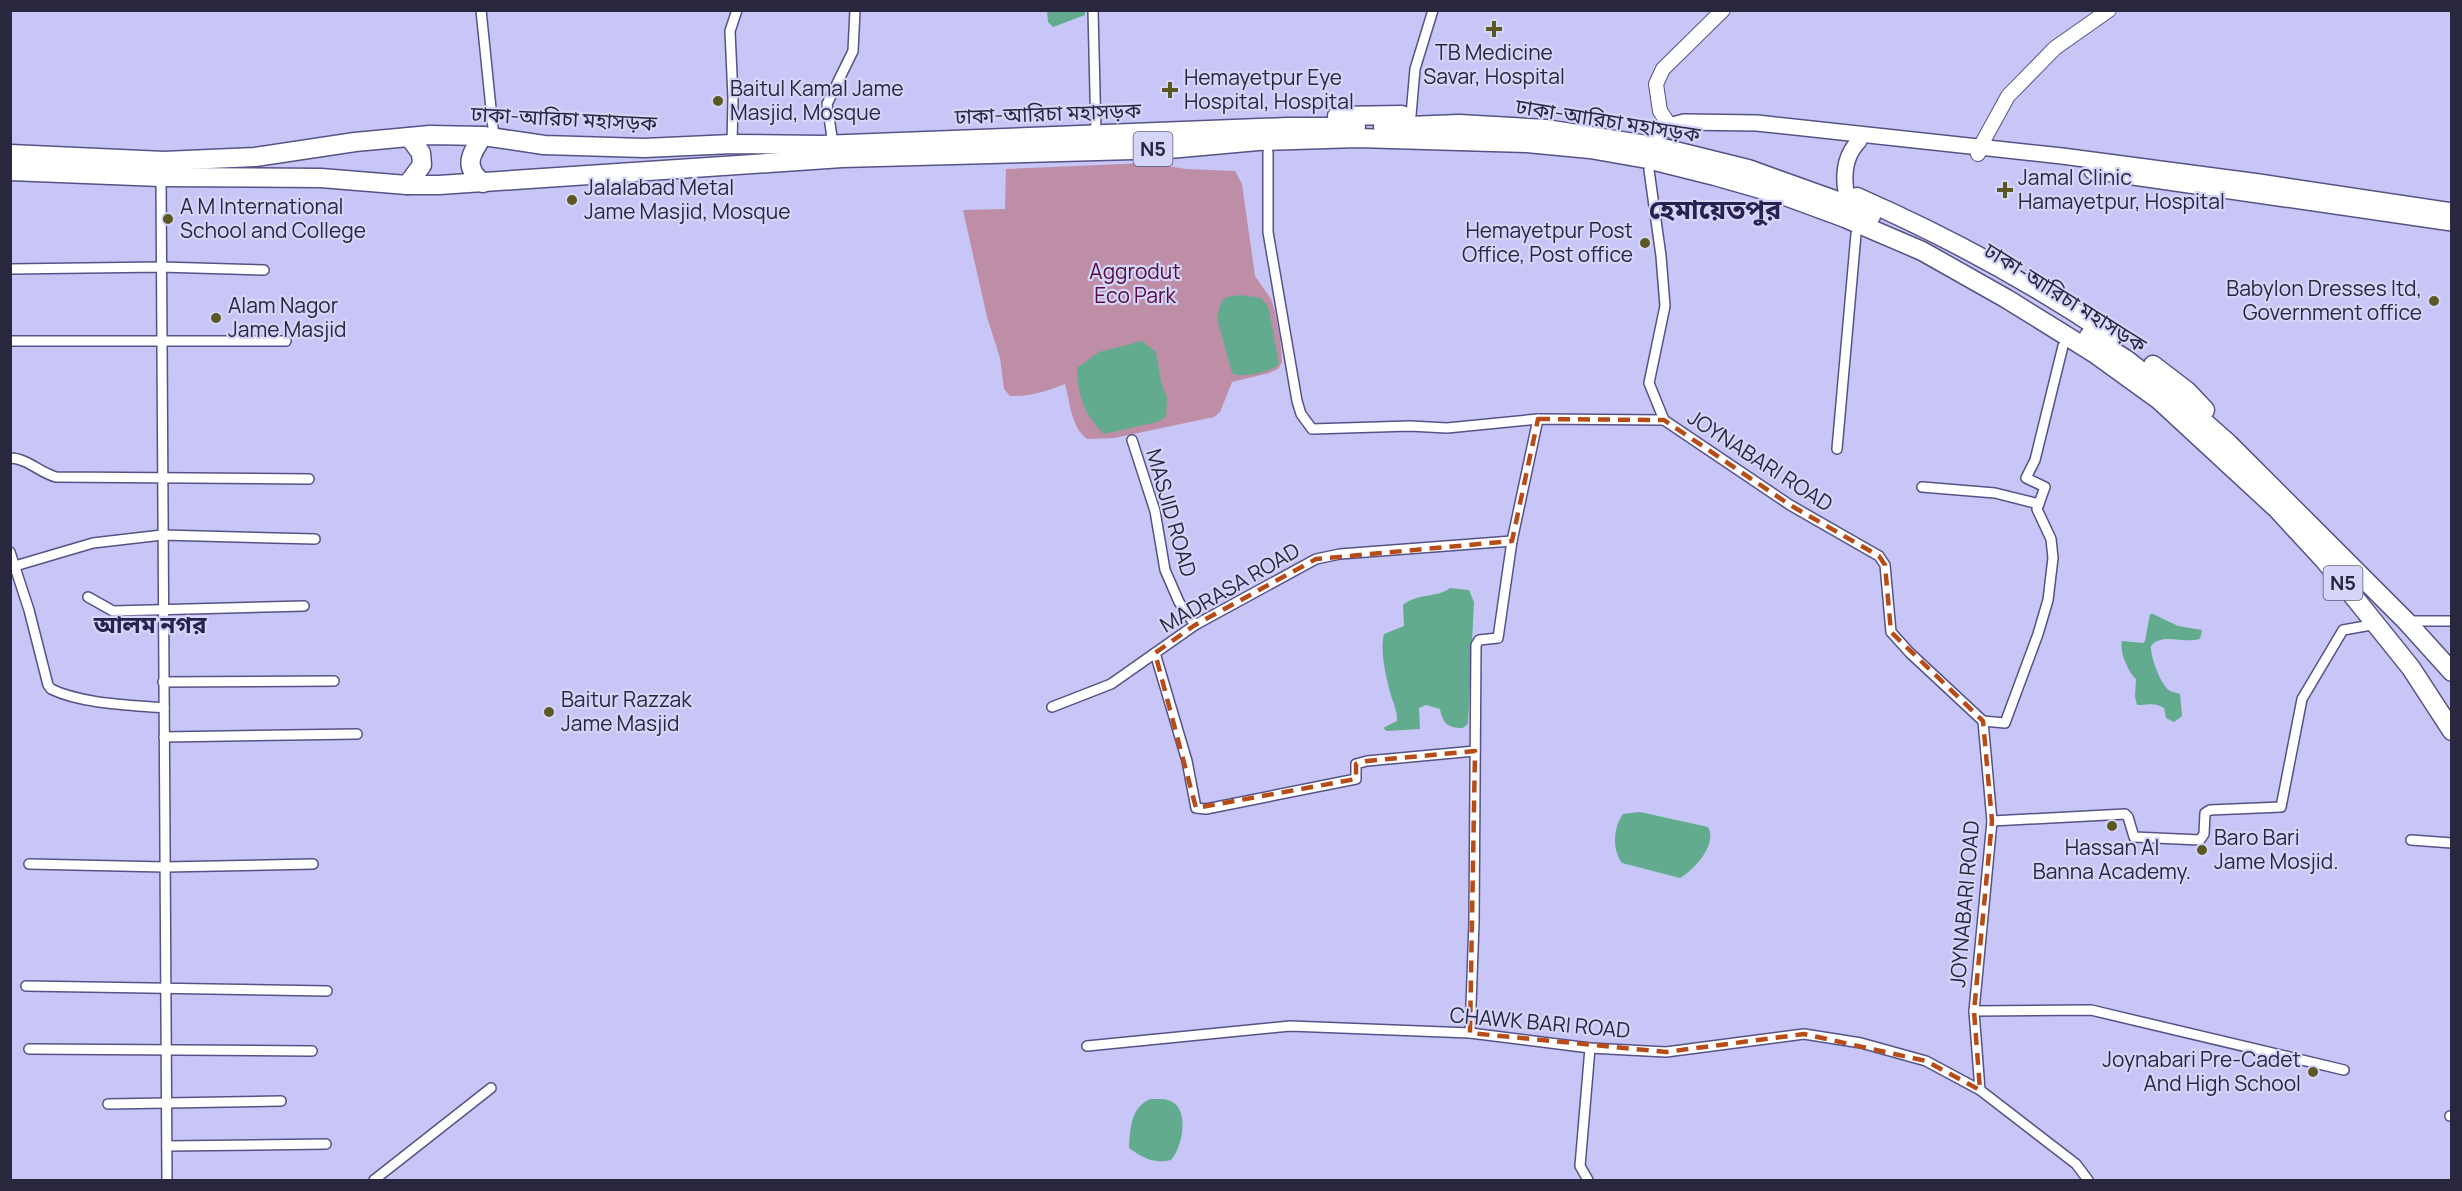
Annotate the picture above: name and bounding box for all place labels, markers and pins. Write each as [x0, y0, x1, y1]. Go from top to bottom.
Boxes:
marker: TB Medicine Savar, Hospital [1485, 20, 1503, 38]
place label: TB Medicine Savar, Hospital [1423, 38, 1565, 90]
place label: Hemayetpur Eye Hospital, Hospital [1184, 63, 1354, 115]
place label: Baitul Kamal Jame Masjid, Mosque [730, 74, 904, 126]
marker: Hemayetpur Eye Hospital, Hospital [1161, 81, 1179, 99]
marker: Baitul Kamal Jame Masjid, Mosque [711, 94, 725, 108]
place label: Jamal Clinic Hamayetpur, Hospital [2018, 163, 2225, 215]
place label: Jalalabad Metal Jame Masjid, Mosque [584, 173, 791, 225]
marker: Jamal Clinic Hamayetpur, Hospital [1996, 181, 2014, 199]
place label: A M International School and College [180, 192, 366, 244]
marker: Jalalabad Metal Jame Masjid, Mosque [565, 193, 579, 207]
marker: A M International School and College [161, 212, 175, 226]
place label: Hemayetpur Post Office, Post office [1462, 216, 1633, 268]
marker: Hemayetpur Post Office, Post office [1638, 236, 1652, 250]
place label: Babylon Dresses ltd, Government office [2226, 274, 2422, 326]
place label: Alam Nagor Jame Masjid [228, 291, 347, 343]
marker: Babylon Dresses ltd, Government office [2427, 294, 2441, 308]
marker: Alam Nagor Jame Masjid [209, 311, 223, 325]
place label: Baitur Razzak Jame Masjid [561, 685, 692, 737]
marker: Baitur Razzak Jame Masjid [542, 705, 556, 719]
marker: Hassan Al Banna Academy. [2105, 819, 2119, 833]
place label: Baro Bari Jame Mosjid. [2214, 823, 2339, 875]
place label: Hassan Al Banna Academy. [2033, 833, 2191, 885]
marker: Baro Bari Jame Mosjid. [2195, 843, 2209, 857]
place label: Joynabari Pre-Cadet And High School [2102, 1045, 2301, 1097]
marker: Joynabari Pre-Cadet And High School [2306, 1065, 2320, 1079]

